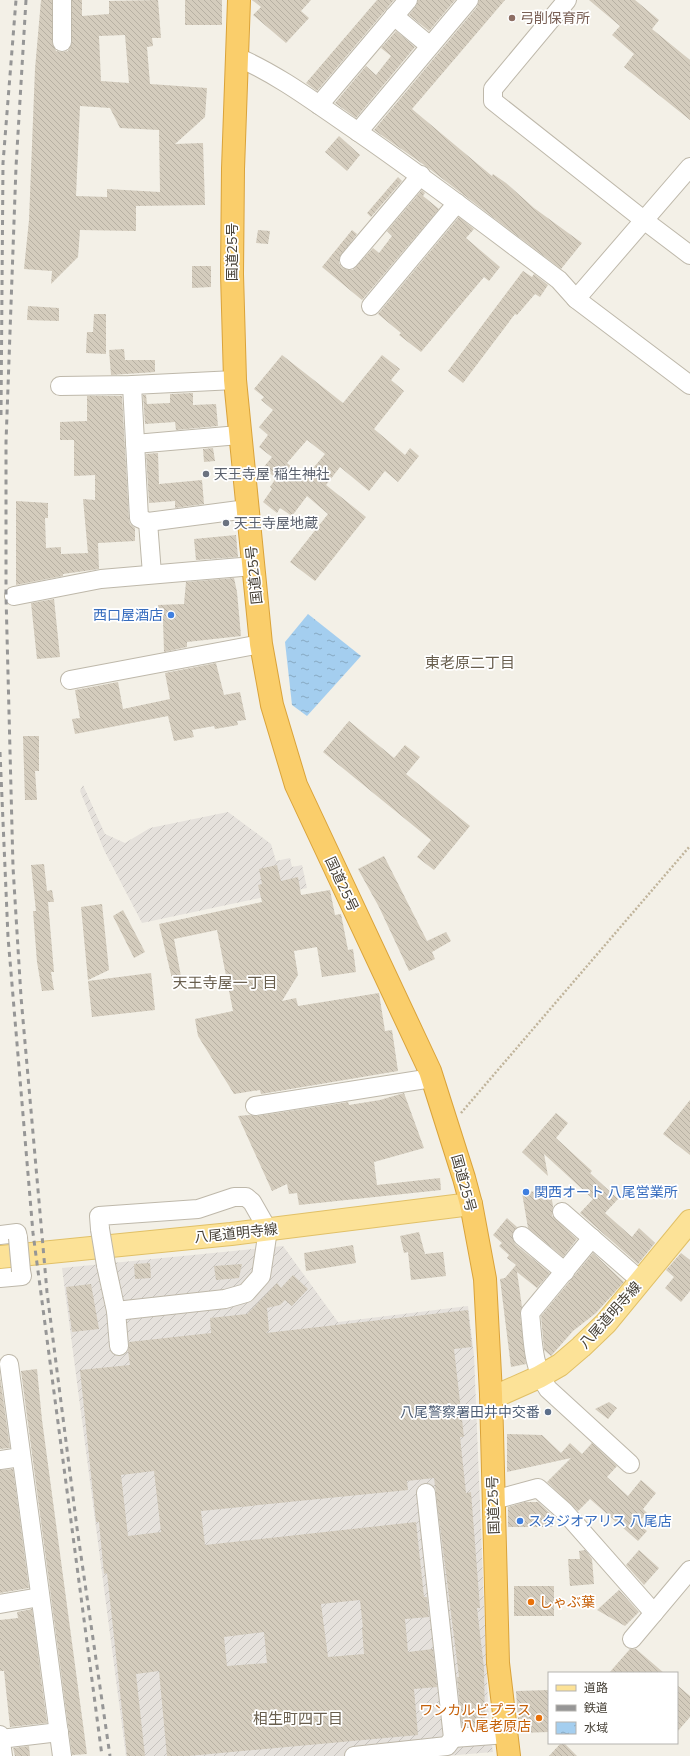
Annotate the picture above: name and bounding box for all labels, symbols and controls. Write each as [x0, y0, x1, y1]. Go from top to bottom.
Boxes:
place label: 弓削保育所 [520, 9, 590, 27]
marker: 弓削保育所 [507, 13, 517, 23]
street label: 国道25号 [223, 223, 241, 281]
place label: 天王寺屋 稲生神社 [214, 465, 330, 483]
marker: 天王寺屋 稲生神社 [201, 469, 211, 479]
place label: 天王寺屋地蔵 [234, 514, 318, 532]
marker: 天王寺屋地蔵 [221, 518, 231, 528]
street label: 国道25号 [242, 545, 266, 605]
place label: 西口屋酒店 [93, 606, 163, 624]
marker: 西口屋酒店 [166, 610, 176, 620]
district label: 東老原二丁目 [425, 653, 515, 672]
street label: 国道25号 [321, 854, 363, 914]
district label: 天王寺屋一丁目 [172, 973, 278, 992]
street label: 国道25号 [448, 1152, 480, 1214]
place label: 関西オート 八尾営業所 [534, 1183, 678, 1201]
marker: 関西オート 八尾営業所 [521, 1187, 531, 1197]
street label: 八尾道明寺線 [193, 1220, 279, 1246]
street label: 八尾道明寺線 [575, 1278, 645, 1352]
place label: 八尾警察署田井中交番 [400, 1403, 540, 1421]
marker: 八尾警察署田井中交番 [543, 1407, 553, 1417]
street label: 国道25号 [483, 1475, 503, 1535]
place label: スタジオアリス 八尾店 [528, 1512, 672, 1530]
marker: スタジオアリス 八尾店 [515, 1516, 525, 1526]
place label: しゃぶ葉 [539, 1593, 595, 1611]
marker: しゃぶ葉 [526, 1597, 536, 1607]
legend [548, 1672, 678, 1744]
text: 道路 [584, 1680, 608, 1695]
text: 鉄道 [584, 1700, 608, 1715]
place label: ワンカルビプラス 八尾老原店 [419, 1701, 531, 1735]
district label: 相生町四丁目 [253, 1709, 343, 1728]
marker: ワンカルビプラス 八尾老原店 [534, 1713, 544, 1723]
text: 水域 [584, 1720, 608, 1735]

